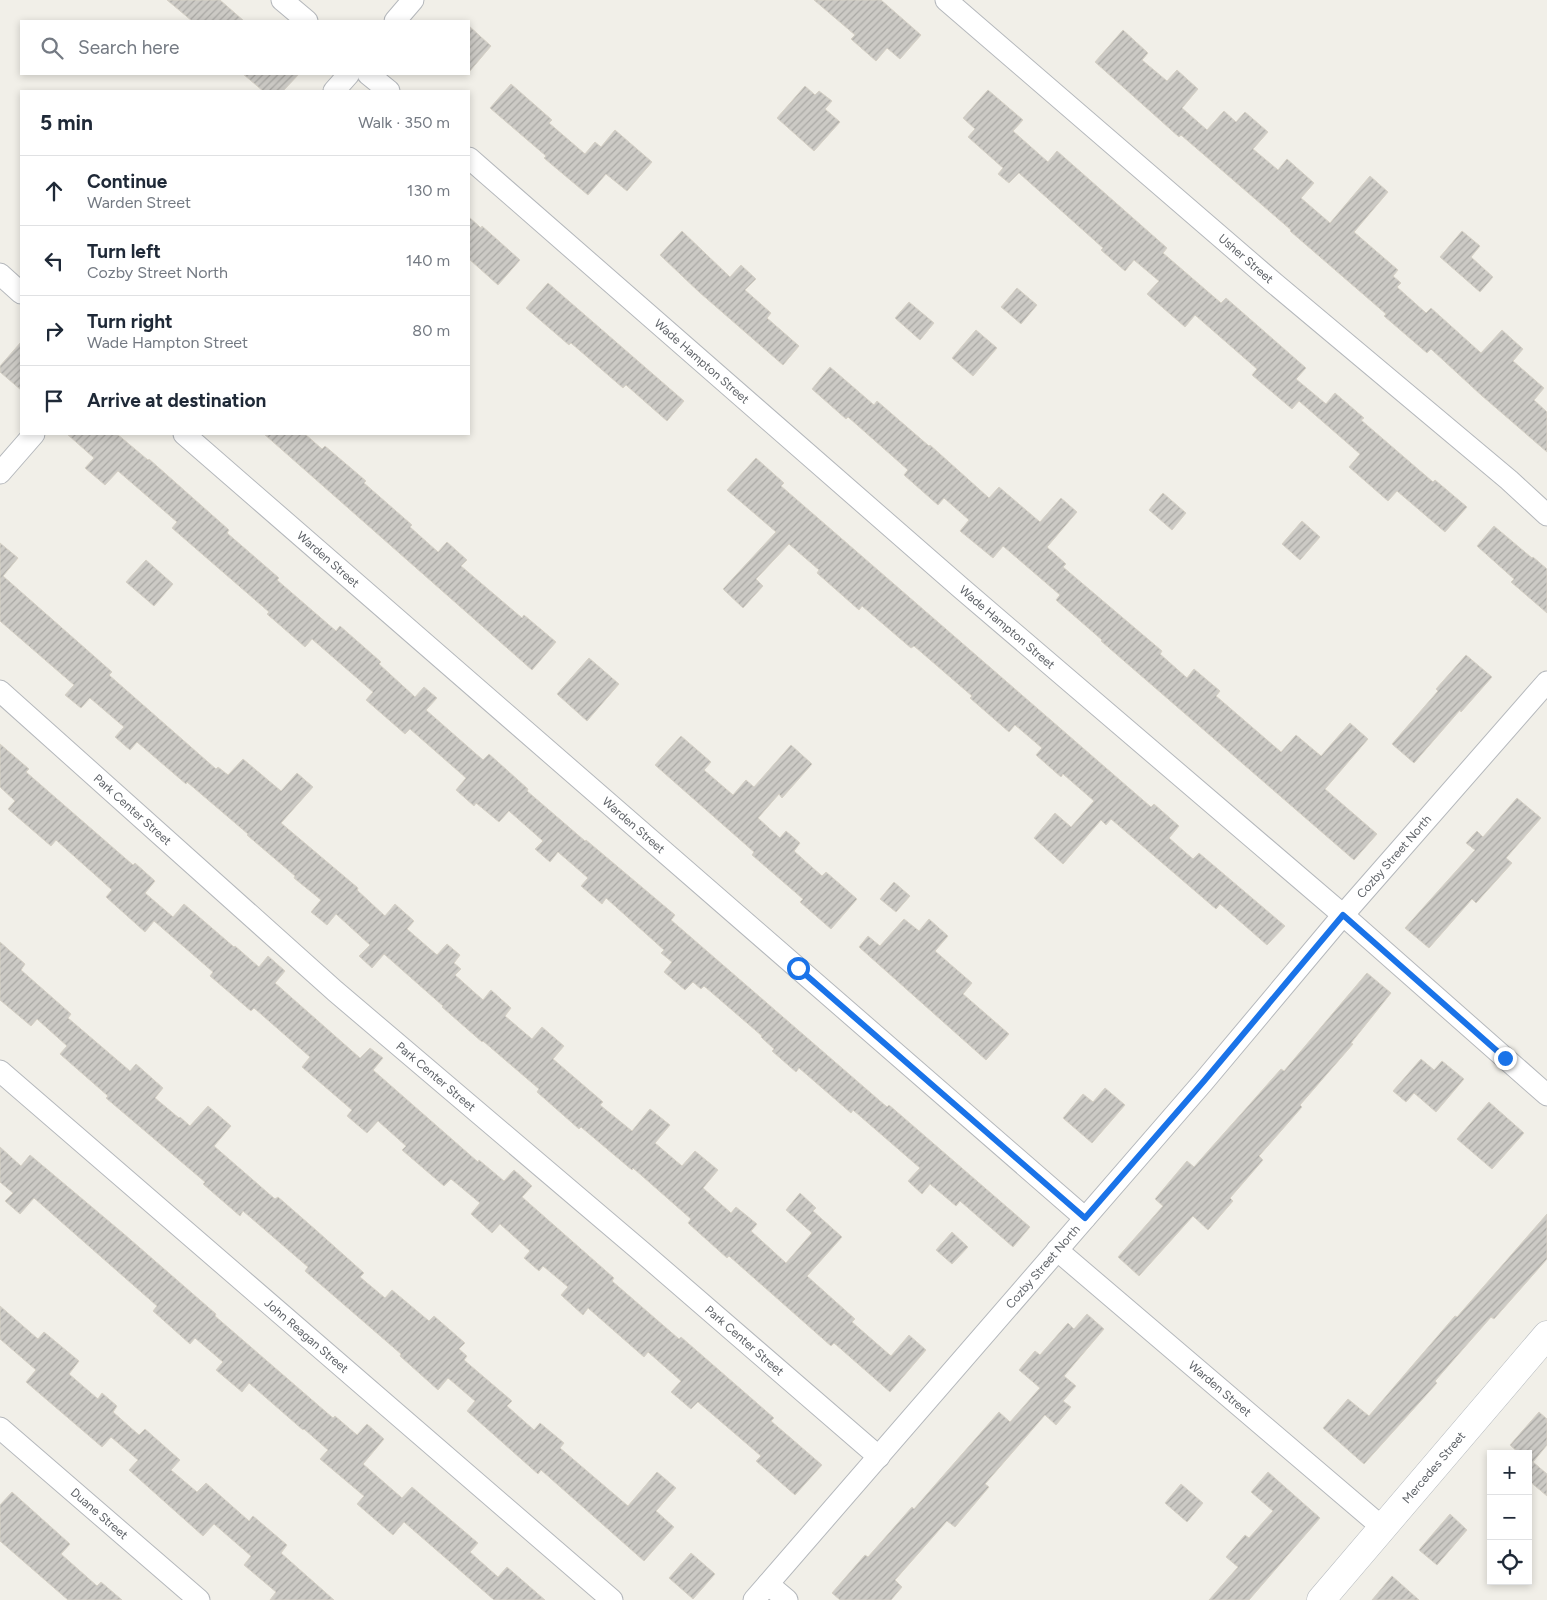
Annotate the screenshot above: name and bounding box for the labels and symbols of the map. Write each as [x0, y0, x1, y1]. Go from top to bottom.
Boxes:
street label: Usher Street [1215, 231, 1276, 287]
street label: Wade Hampton Street [651, 316, 752, 407]
street label: Warden Street [294, 528, 363, 591]
street label: Wade Hampton Street [956, 583, 1058, 672]
street label: Park Center Street [91, 771, 175, 848]
street label: Warden Street [600, 794, 668, 856]
street label: Cozby Street North [1354, 812, 1434, 901]
route start [787, 957, 810, 980]
street label: Park Center Street [393, 1039, 479, 1115]
route end [1494, 1047, 1517, 1070]
street label: Cozby Street North [1003, 1222, 1083, 1311]
street label: John Reagan Street [262, 1296, 352, 1376]
street label: Park Center Street [702, 1303, 787, 1379]
street label: Warden Street [1186, 1358, 1254, 1420]
street label: Mercedes Street [1399, 1429, 1469, 1506]
street label: Duane Street [68, 1485, 131, 1542]

